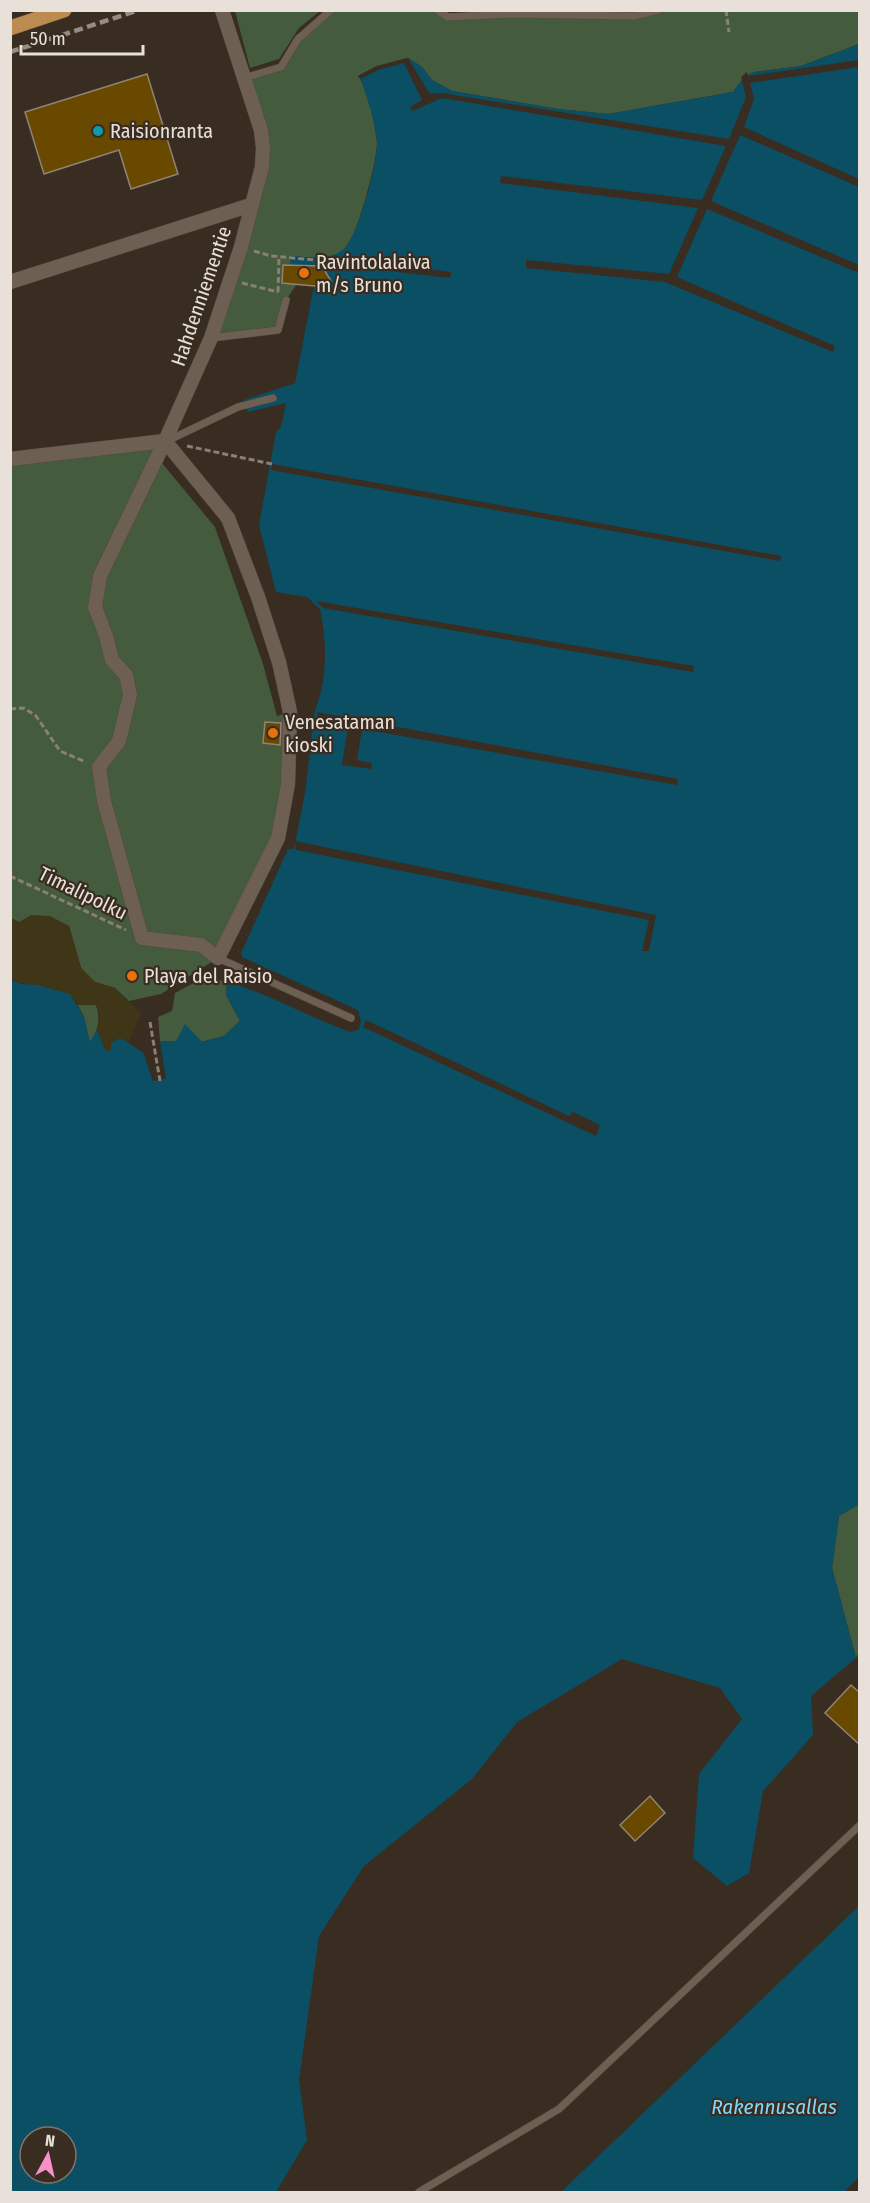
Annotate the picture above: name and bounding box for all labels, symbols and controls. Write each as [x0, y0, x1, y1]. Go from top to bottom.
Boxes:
scale bar [21, 18, 142, 56]
text: 50 m [30, 28, 66, 50]
place label: Raisionranta [110, 119, 213, 143]
marker: Raisionranta [91, 124, 105, 138]
street label: Hahdenniementie [166, 223, 236, 369]
place label: Ravintolalaiva m/s Bruno [316, 250, 431, 297]
marker: Ravintolalaiva m/s Bruno [297, 266, 311, 280]
place label: Venesataman kioski [285, 710, 395, 757]
marker: Venesataman kioski [266, 726, 280, 740]
street label: Timalipolku [35, 861, 131, 925]
place label: Playa del Raisio [144, 964, 272, 988]
marker: Playa del Raisio [125, 969, 139, 983]
water label: Rakennusallas [711, 2094, 837, 2120]
north arrow [18, 2125, 78, 2185]
text: N [44, 2131, 56, 2151]

